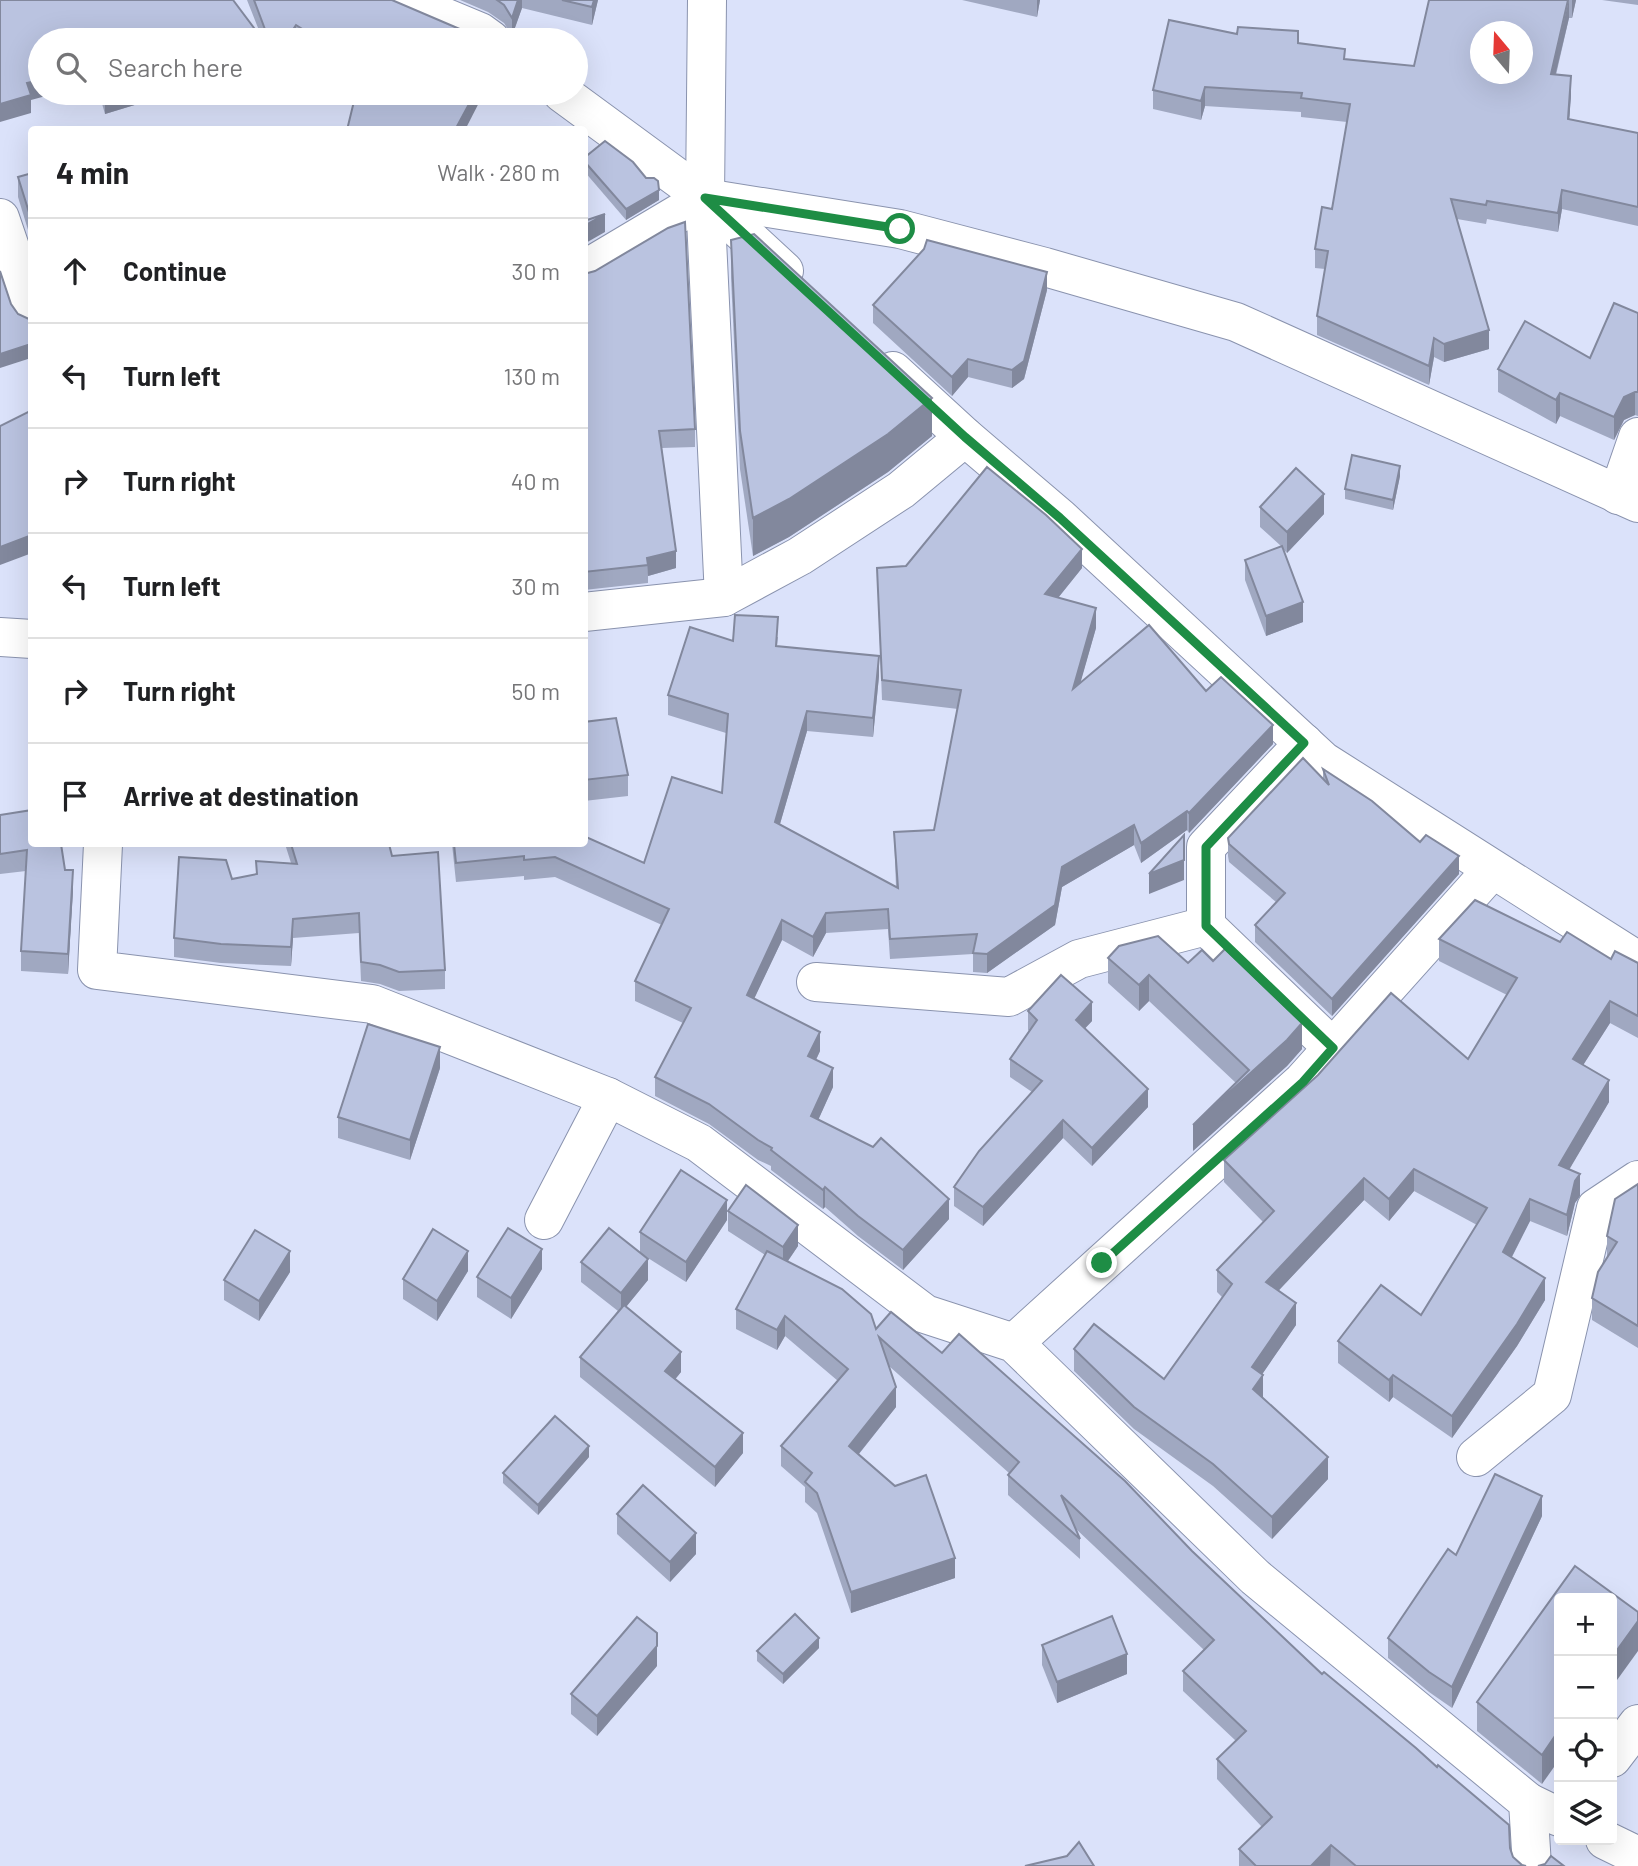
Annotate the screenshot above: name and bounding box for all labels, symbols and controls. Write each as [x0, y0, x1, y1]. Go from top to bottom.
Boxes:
north arrow [1470, 21, 1533, 84]
search box [28, 28, 588, 105]
icon: search [52, 48, 90, 86]
text: Search here [108, 51, 243, 82]
text: 4 min [56, 154, 129, 190]
text: Walk · 280 m [437, 158, 560, 186]
route start [884, 213, 915, 244]
icon: ahead [56, 252, 94, 290]
text: Continue [123, 255, 227, 286]
text: 30 m [512, 257, 560, 285]
icon: left [56, 357, 94, 395]
text: Turn left [123, 360, 221, 391]
text: 130 m [503, 362, 560, 390]
icon: right [56, 462, 94, 500]
text: Turn right [123, 465, 236, 496]
text: 40 m [511, 467, 560, 495]
icon: left [56, 567, 94, 605]
text: Turn left [123, 570, 221, 601]
text: 30 m [512, 572, 560, 600]
icon: right [56, 672, 94, 710]
text: Turn right [123, 675, 236, 706]
text: 50 m [512, 677, 560, 705]
icon: arrive [56, 777, 94, 815]
text: Arrive at destination [123, 780, 359, 811]
route end [1086, 1247, 1117, 1278]
map controls [1554, 1593, 1617, 1845]
button: + [1554, 1593, 1617, 1656]
button: − [1554, 1656, 1617, 1719]
button: locate [1554, 1719, 1617, 1782]
button: layers [1554, 1782, 1617, 1845]

